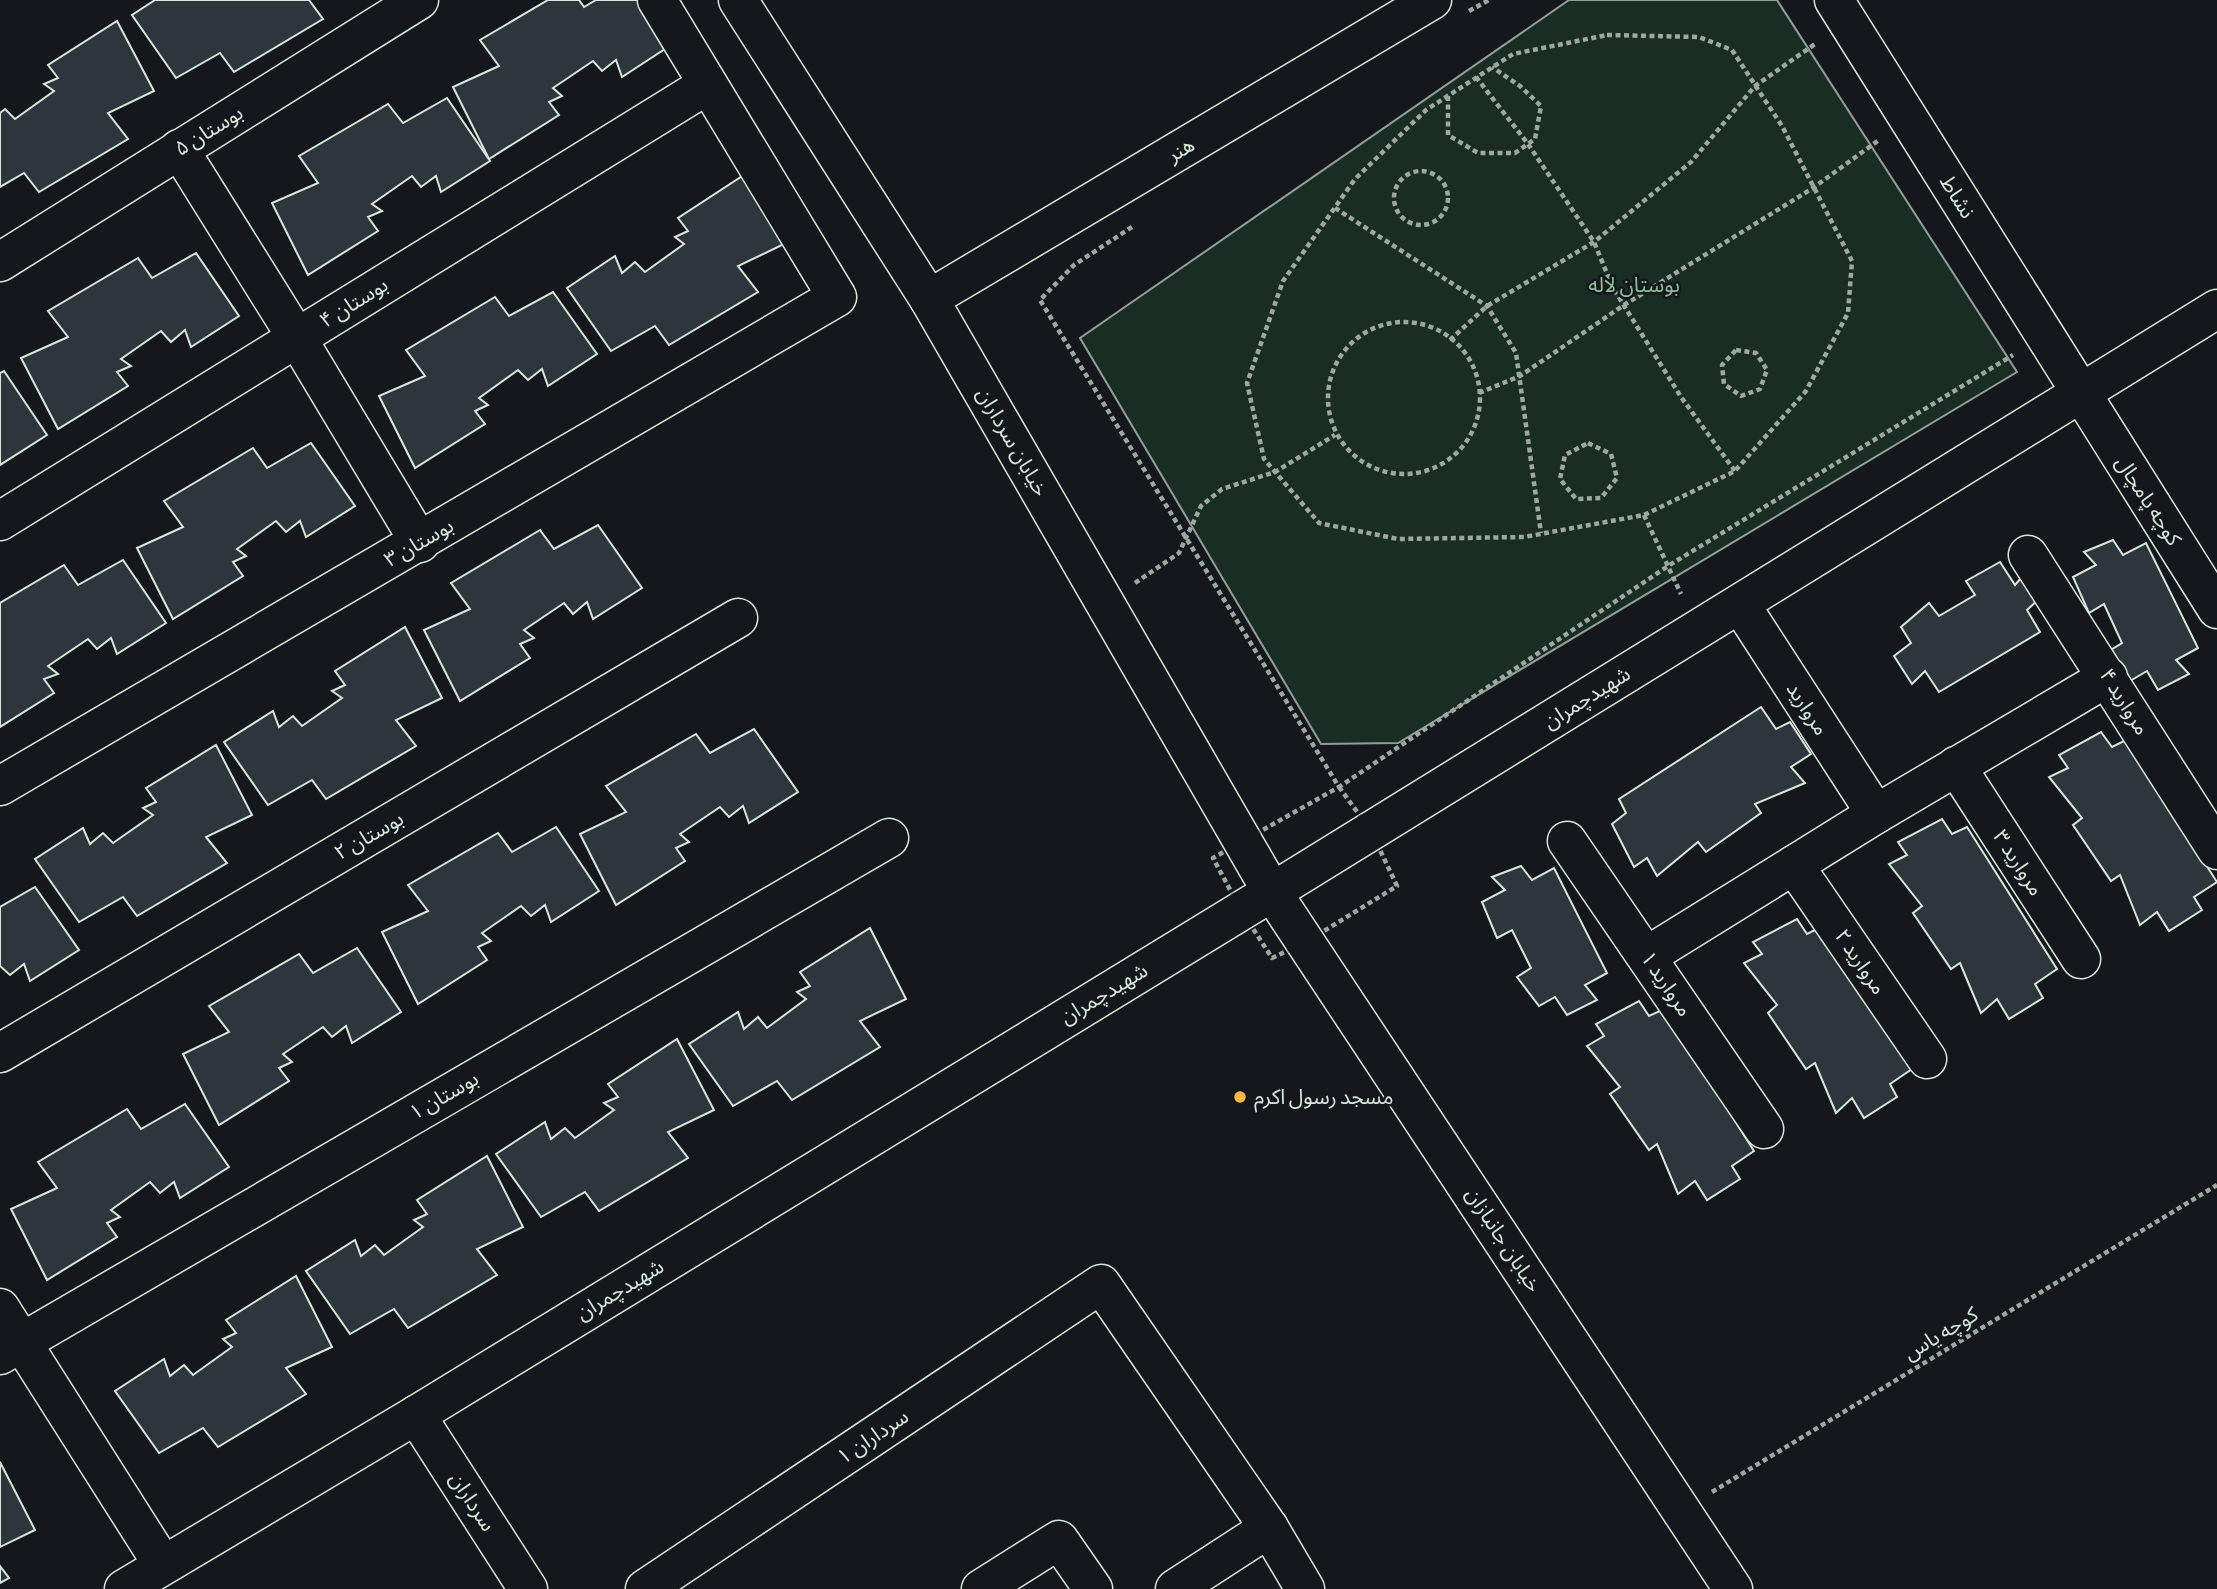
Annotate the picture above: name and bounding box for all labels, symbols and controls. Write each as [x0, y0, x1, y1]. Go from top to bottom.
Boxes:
street label: بوستان ۵ [170, 100, 248, 162]
street label: هنر [1162, 132, 1199, 168]
street label: نشاط [1934, 171, 1980, 223]
street label: بوستان ۴ [315, 272, 393, 334]
park label: بوستان لاله [1588, 273, 1680, 298]
street label: خیابان سرداران [971, 383, 1053, 501]
street label: کوچه پامچال [2110, 451, 2186, 551]
street label: بوستان ۳ [380, 513, 458, 573]
street label: شهیدچمران [1539, 661, 1635, 735]
street label: مروارید ۴ [2094, 664, 2154, 740]
street label: مروارید [1781, 678, 1833, 740]
street label: بوستان ۲ [330, 806, 408, 866]
street label: مروارید ۳ [1987, 825, 2049, 901]
street label: مروارید ۲ [1829, 924, 1891, 1000]
street label: مروارید ۱ [1635, 946, 1697, 1022]
street label: شهیدچمران [1056, 958, 1152, 1030]
street label: بوستان ۱ [405, 1066, 483, 1126]
place label: مسجد رسول اکرم [1254, 1085, 1393, 1113]
marker: مسجد رسول اکرم [1232, 1089, 1248, 1105]
street label: خیابان جانبازان [1460, 1183, 1546, 1297]
street label: شهیدچمران [572, 1254, 668, 1326]
street label: کوچه یاس [1899, 1302, 1983, 1366]
street label: سرداران ۱ [832, 1404, 914, 1470]
street label: سرداران [444, 1468, 500, 1536]

